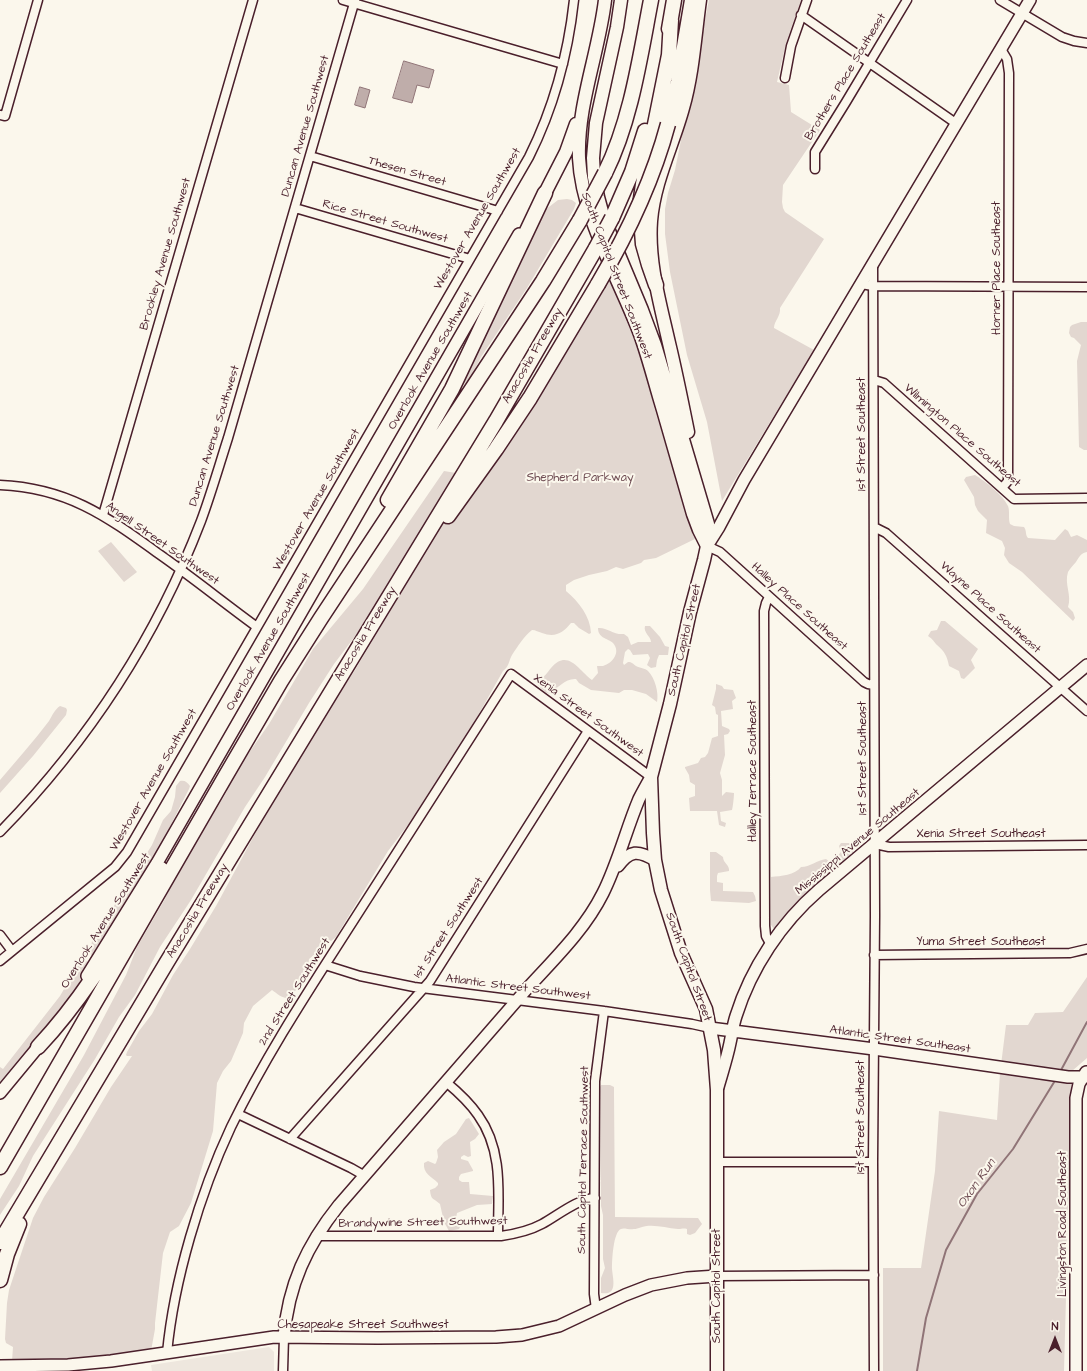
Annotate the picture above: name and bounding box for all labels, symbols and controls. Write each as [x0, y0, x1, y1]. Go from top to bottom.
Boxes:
street label: Brothers Place Southeast [802, 11, 890, 143]
street label: Duncan Avenue Southwest [279, 54, 333, 198]
street label: Westover Avenue Southwest [431, 145, 525, 293]
street label: Thesen Street [366, 154, 448, 190]
street label: Brookley Avenue Southwest [137, 176, 195, 332]
street label: South Capitol Street Southwest [577, 190, 655, 362]
street label: Rice Street Southwest [321, 197, 449, 247]
street label: Horner Place Southeast [990, 201, 1004, 335]
street label: Overlook Avenue Southwest [385, 289, 477, 433]
street label: Anacostia Freeway [500, 306, 566, 406]
street label: Duncan Avenue Southwest [187, 364, 243, 508]
street label: 1st Street Southeast [855, 377, 869, 491]
street label: Wilmington Place Southeast [901, 381, 1023, 491]
street label: Westover Avenue Southwest [270, 426, 364, 574]
park label: Shepherd Parkway [527, 471, 633, 485]
street label: Angell Street Southwest [103, 499, 221, 589]
street label: Wayne Place Southeast [937, 559, 1043, 657]
street label: Halley Place Southeast [748, 560, 850, 654]
street label: Overlook Avenue Southwest [223, 570, 315, 714]
street label: South Capitol Street [665, 583, 705, 697]
street label: Anacostia Freeway [332, 584, 400, 684]
street label: Xenia Street Southwest [530, 671, 646, 761]
street label: Halley Terrace Southeast [746, 700, 760, 842]
street label: 1st Street Southeast [856, 701, 870, 815]
street label: Westover Avenue Southwest [107, 706, 201, 854]
street label: Mississippi Avenue Southeast [793, 786, 923, 898]
street label: Xenia Street Southeast [916, 827, 1046, 841]
street label: Overlook Avenue Southwest [58, 851, 154, 991]
street label: Anacostia Freeway [164, 861, 232, 961]
street label: 1st Street Southwest [411, 875, 487, 981]
street label: South Capitol Street [662, 911, 714, 1023]
street label: Yuma Street Southeast [916, 935, 1046, 949]
street label: 2nd Street Southwest [256, 936, 334, 1048]
street label: Atlantic Street Southwest [445, 972, 591, 1004]
street label: Atlantic Street Southeast [829, 1023, 971, 1057]
street label: 1st Street Southeast [854, 1060, 868, 1174]
street label: South Capitol Terrace Southwest [575, 1066, 593, 1254]
street label: Livingston Road Southeast [1056, 1151, 1070, 1297]
water label: Oxon Run [954, 1157, 1000, 1211]
street label: Brandywine Street Southwest [338, 1214, 508, 1232]
street label: South Capitol Street [710, 1229, 724, 1343]
street label: Chesapeake Street Southwest [277, 1318, 449, 1332]
north arrow [1035, 1319, 1075, 1359]
text: N [1052, 1319, 1058, 1334]

